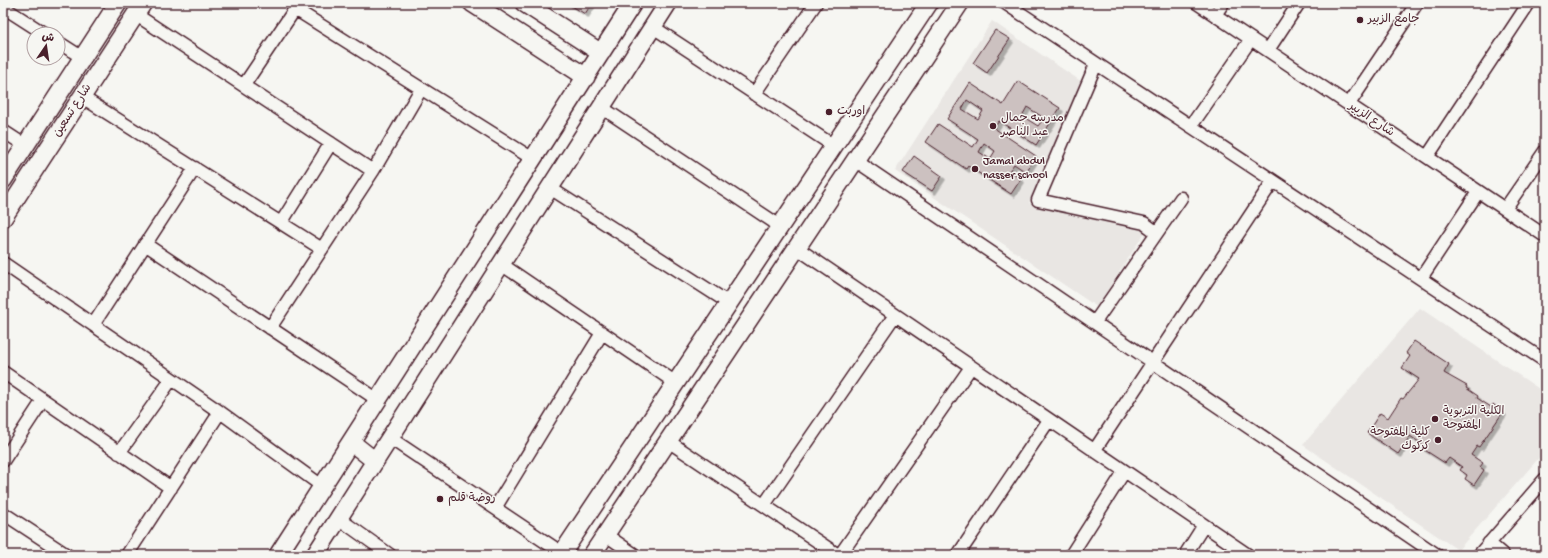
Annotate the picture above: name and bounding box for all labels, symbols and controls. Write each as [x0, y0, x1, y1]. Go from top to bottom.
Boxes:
place label: جامع الزبير [1367, 13, 1419, 27]
marker: جامع الزبير [1355, 15, 1365, 25]
north arrow [26, 26, 66, 66]
text: ش [41, 31, 55, 45]
street label: شارع تسعين [51, 82, 95, 140]
street label: شارع الزبير [1345, 99, 1396, 140]
place label: اوربت [837, 105, 865, 119]
marker: اوربت [824, 107, 834, 117]
place label: مدرسه جمال عبد الناصر [1000, 112, 1064, 140]
marker: مدرسه جمال عبد الناصر [988, 121, 998, 131]
place label: Jamal abdul nasser school [983, 155, 1048, 183]
marker: Jamal abdul nasser school [970, 164, 980, 174]
place label: الكلية التربوية المفتوحة [1443, 405, 1504, 433]
marker: الكلية التربوية المفتوحة [1430, 414, 1440, 424]
place label: كلية المفتوحة كركوك [1370, 426, 1430, 454]
marker: كلية المفتوحة كركوك [1433, 435, 1443, 445]
place label: روضة قلم [448, 492, 496, 506]
marker: روضة قلم [435, 494, 445, 504]

